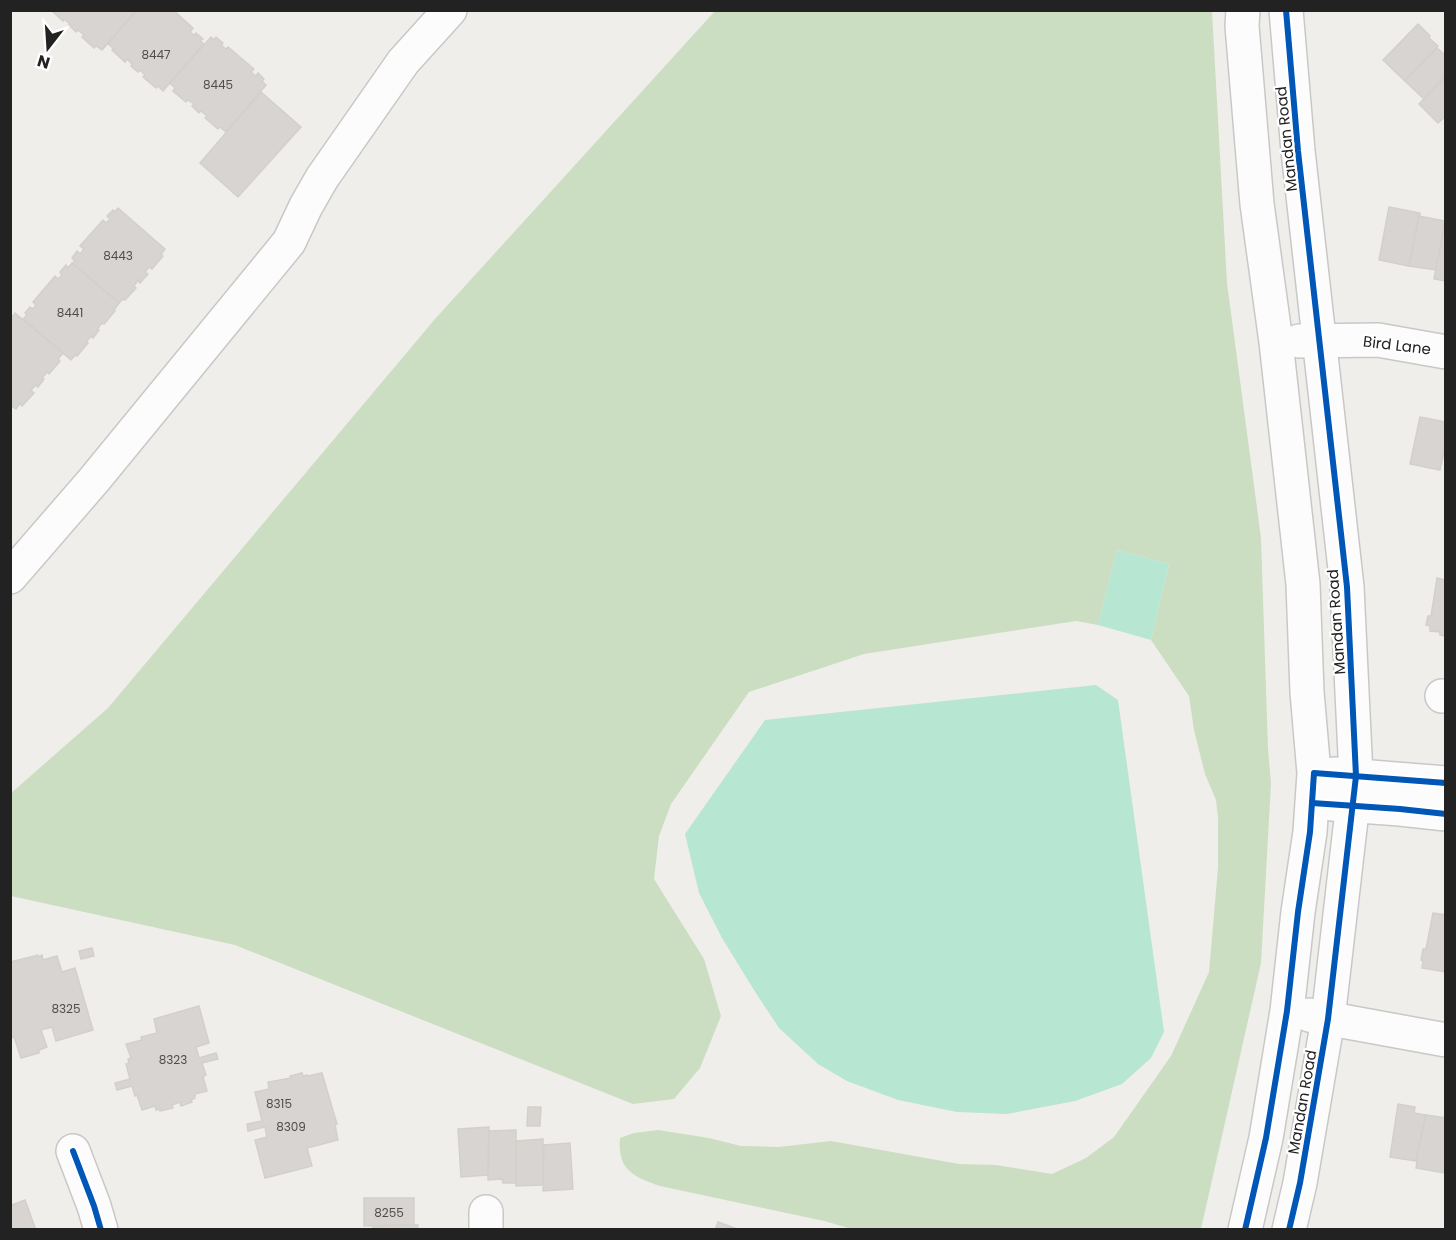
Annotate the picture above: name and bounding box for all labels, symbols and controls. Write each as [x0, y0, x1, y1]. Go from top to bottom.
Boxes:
north arrow [18, 18, 78, 78]
house number: 8447 [141, 46, 171, 63]
text: N [35, 49, 53, 75]
house number: 8445 [203, 76, 233, 93]
street label: Mandan Road [1270, 85, 1302, 193]
house number: 8443 [103, 247, 133, 264]
house number: 8441 [57, 304, 83, 321]
street label: Bird Lane [1362, 330, 1432, 360]
street label: Mandan Road [1322, 569, 1350, 675]
house number: 8325 [51, 1000, 81, 1017]
street label: Mandan Road [1282, 1048, 1322, 1156]
house number: 8323 [159, 1051, 187, 1068]
house number: 8315 [266, 1095, 292, 1112]
house number: 8309 [276, 1118, 306, 1135]
house number: 8255 [374, 1204, 404, 1221]

